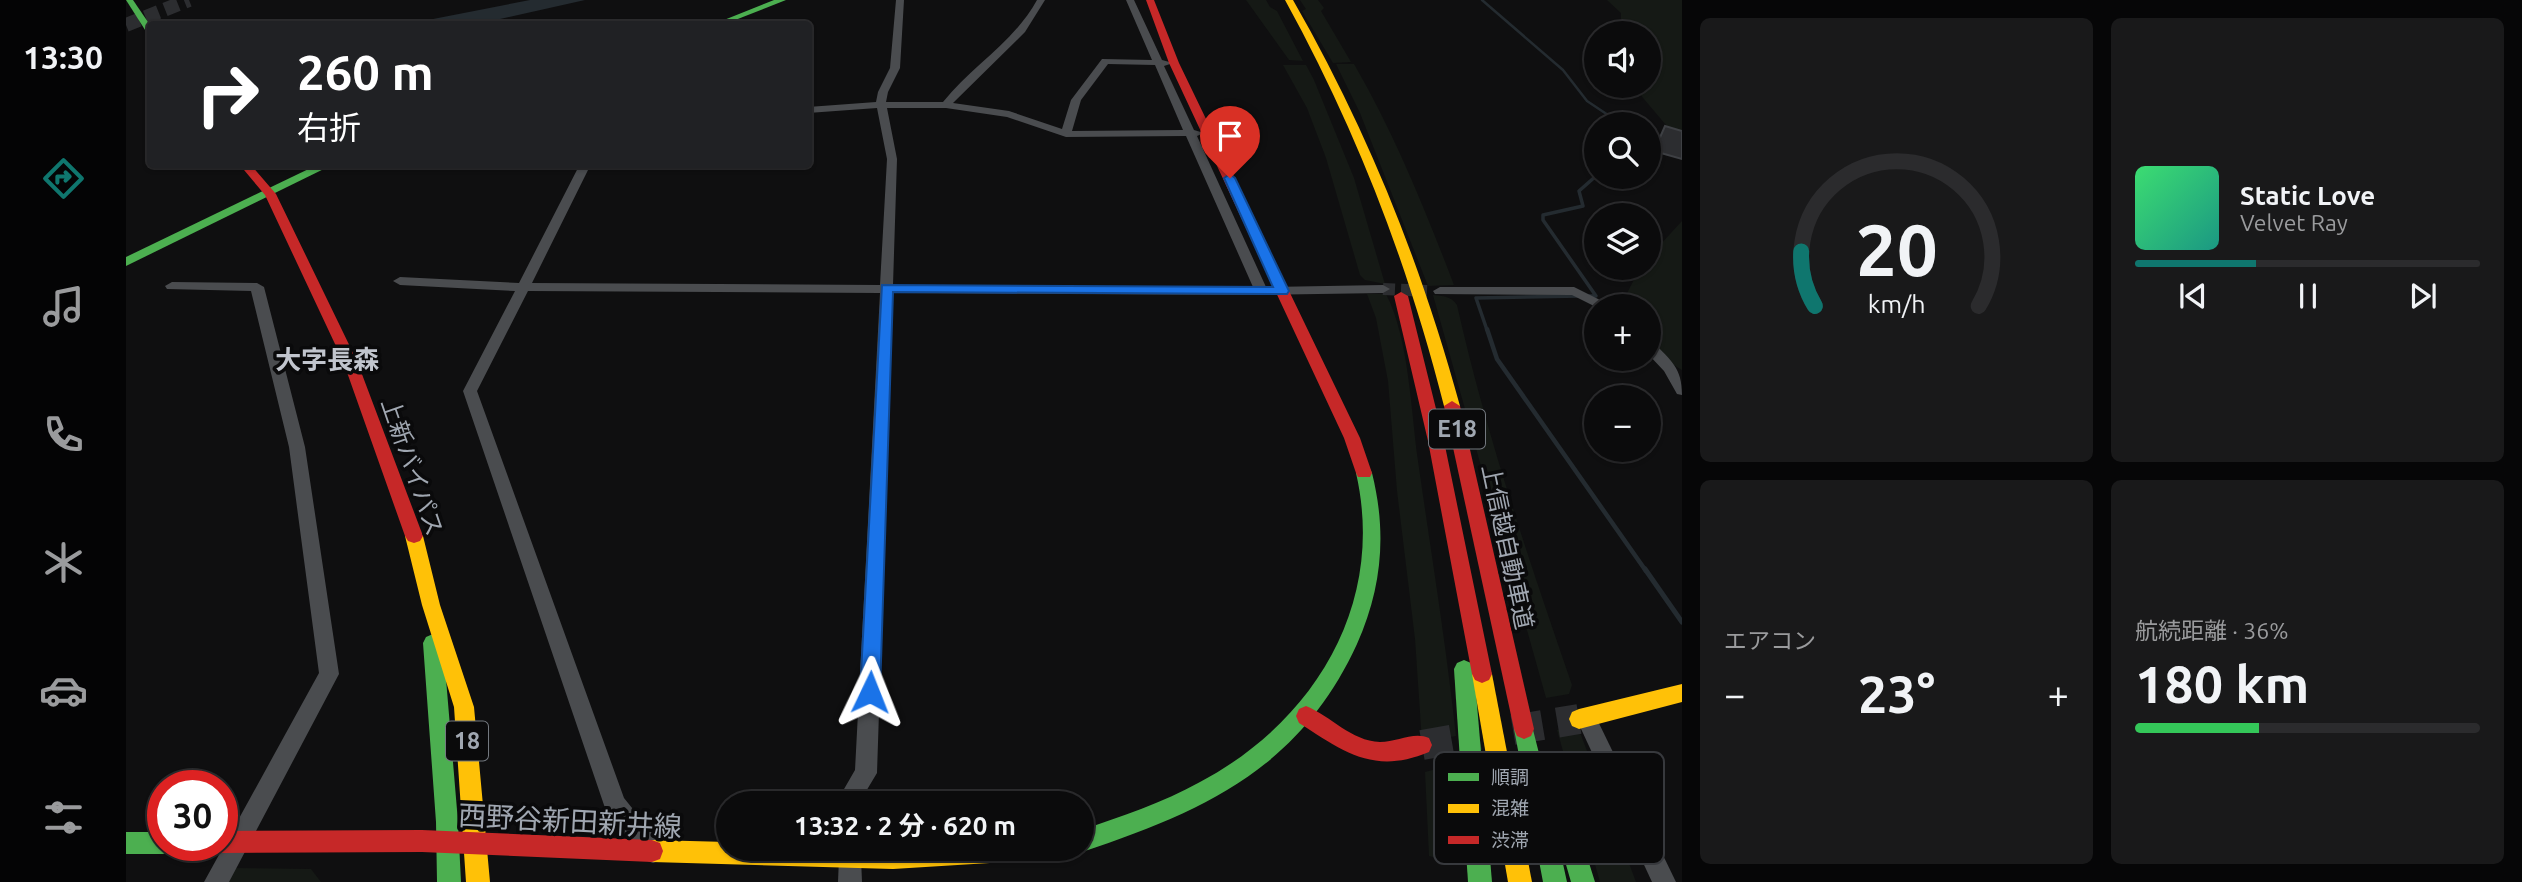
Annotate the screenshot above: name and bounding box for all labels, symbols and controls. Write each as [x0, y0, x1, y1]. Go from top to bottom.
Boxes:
map controls [1584, 21, 1661, 462]
button: sound [1584, 21, 1661, 98]
text: 13:30 [23, 39, 103, 75]
text: 260 m [297, 44, 434, 99]
icon: right [182, 49, 273, 140]
pin [1200, 106, 1260, 178]
text: 右折 [297, 109, 361, 145]
button: search [1584, 112, 1661, 189]
icon: arrive [1211, 117, 1249, 155]
icon: directions [39, 154, 88, 203]
text: Static Love [2240, 181, 2375, 210]
button: layers [1584, 203, 1661, 280]
text: 20 [1855, 209, 1938, 291]
text: Velvet Ray [2240, 210, 2348, 235]
icon: previous [2174, 277, 2212, 315]
icon: pause [2289, 277, 2327, 315]
icon: next [2404, 277, 2442, 315]
icon: music [39, 282, 88, 331]
text: km/h [1868, 290, 1925, 318]
button: + [1584, 294, 1661, 371]
district label: 大字長森 [275, 345, 379, 374]
button: − [1584, 385, 1661, 462]
street label: 上新バイパス [376, 395, 449, 539]
icon: phone [39, 410, 88, 459]
road number: E18 [1429, 410, 1485, 448]
street label: 上信越自動車道 [1477, 462, 1538, 632]
icon: climate [39, 538, 88, 587]
text: 航続距離 · 36% [2135, 618, 2288, 643]
text: エアコン [1724, 628, 1816, 653]
position arrow [833, 655, 907, 729]
text: 180 km [2135, 655, 2309, 713]
text: 23° [1858, 665, 1935, 723]
icon: car [39, 666, 88, 715]
text: − [1724, 673, 1745, 715]
text: + [2048, 673, 2069, 715]
road number: 18 [446, 722, 488, 761]
legend [1434, 752, 1664, 864]
text: 順調 [1491, 766, 1529, 788]
speed limit sign: 30 [147, 770, 238, 861]
icon: filters [39, 793, 88, 842]
text: 混雑 [1491, 797, 1529, 819]
street label: 西野谷新田新井線 [457, 799, 683, 842]
text: 13:32 · 2 分 · 620 m [794, 811, 1016, 840]
text: 渋滞 [1491, 829, 1529, 851]

